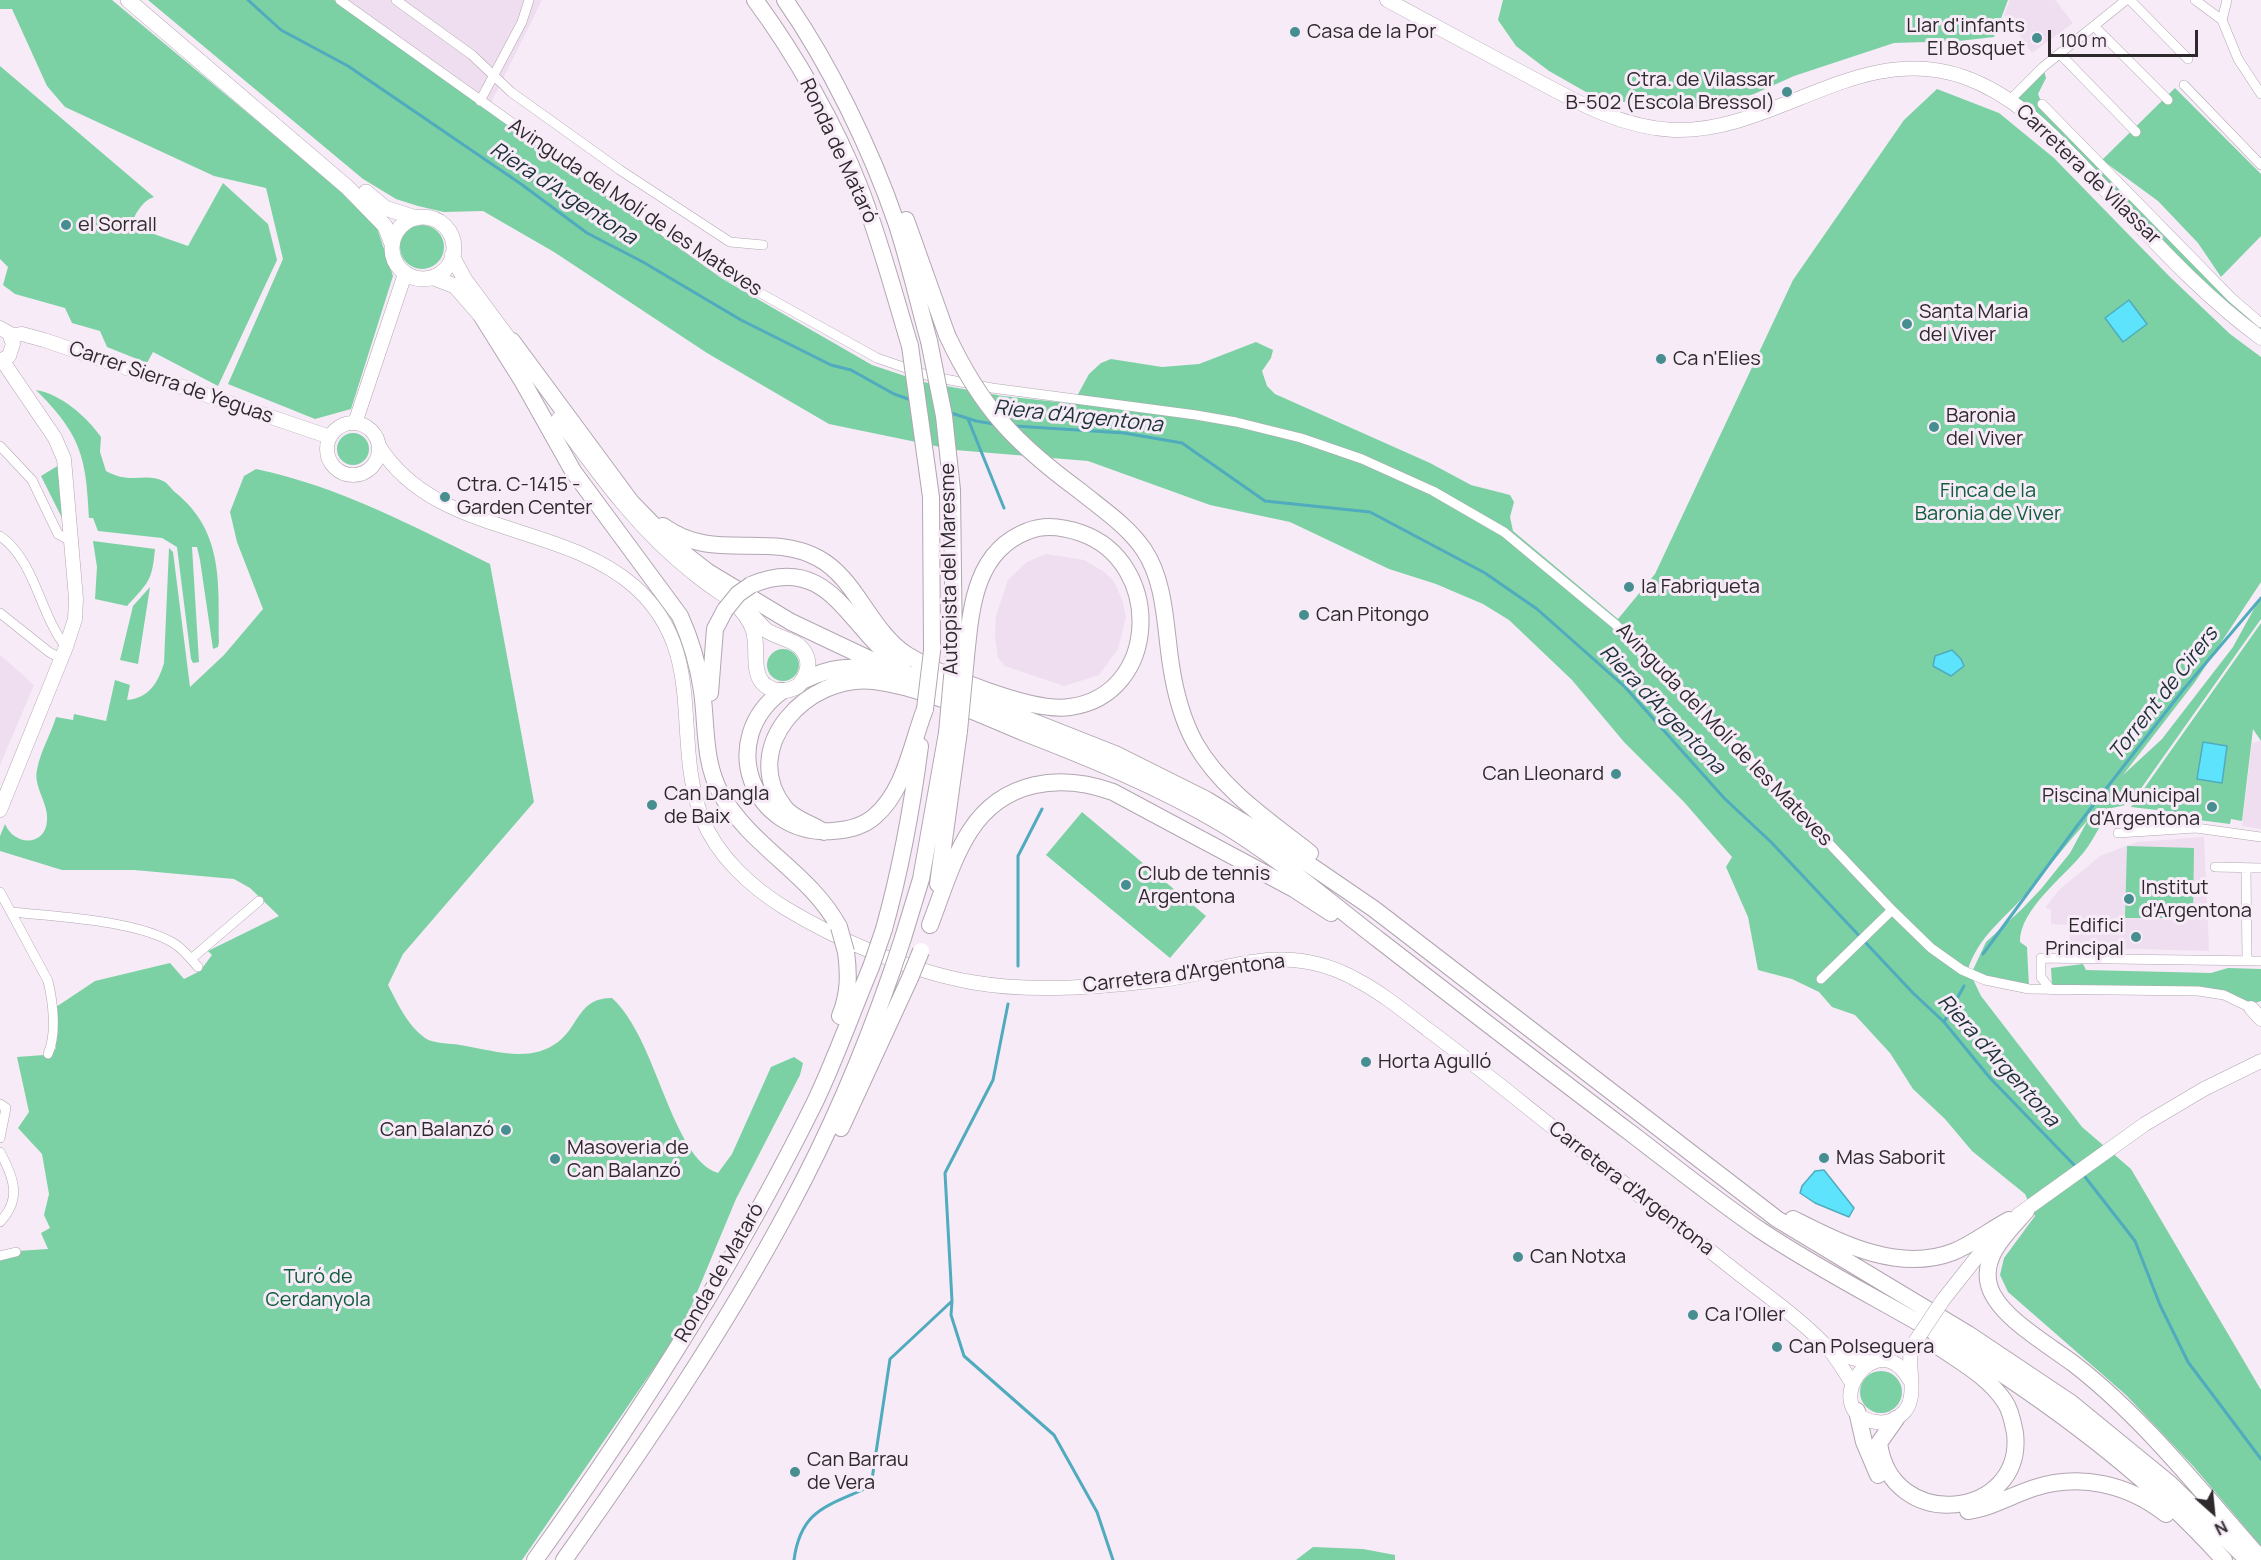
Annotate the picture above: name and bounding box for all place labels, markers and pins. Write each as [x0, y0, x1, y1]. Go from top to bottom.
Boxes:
place label: Llar d'infants El Bosquet [1906, 14, 2025, 61]
place label: Casa de la Por [1307, 20, 1436, 44]
marker: Casa de la Por [1288, 25, 1302, 39]
marker: Llar d'infants El Bosquet [2030, 31, 2044, 45]
place label: Ctra. de Vilassar B-502 (Escola Bressol) [1565, 68, 1775, 115]
marker: Ctra. de Vilassar B-502 (Escola Bressol) [1780, 85, 1794, 99]
place label: el Sorrall [78, 213, 157, 237]
marker: el Sorrall [59, 218, 73, 232]
place label: Santa Maria del Viver [1919, 300, 2028, 347]
marker: Santa Maria del Viver [1900, 317, 1914, 331]
place label: Ca n'Elies [1673, 347, 1761, 371]
marker: Ca n'Elies [1654, 352, 1668, 366]
place label: Baronia del Viver [1946, 404, 2023, 451]
marker: Baronia del Viver [1927, 420, 1941, 434]
place label: Ctra. C-1415 - Garden Center [457, 473, 592, 520]
marker: Ctra. C-1415 - Garden Center [438, 490, 452, 504]
place label: la Fabriqueta [1641, 575, 1760, 599]
marker: la Fabriqueta [1622, 580, 1636, 594]
place label: Can Pitongo [1316, 603, 1429, 627]
marker: Can Pitongo [1297, 608, 1311, 622]
place label: Can Lleonard [1482, 762, 1604, 786]
marker: Can Lleonard [1609, 767, 1623, 781]
place label: Can Dangla de Baix [664, 782, 769, 829]
place label: Piscina Municipal d'Argentona [2042, 784, 2200, 831]
marker: Can Dangla de Baix [645, 798, 659, 812]
marker: Piscina Municipal d'Argentona [2205, 800, 2219, 814]
place label: Club de tennis Argentona [1138, 862, 1270, 909]
place label: Institut d'Argentona [2141, 876, 2252, 923]
marker: Club de tennis Argentona [1119, 878, 1133, 892]
marker: Institut d'Argentona [2122, 892, 2136, 906]
place label: Edifici Principal [2045, 914, 2124, 961]
marker: Edifici Principal [2129, 930, 2143, 944]
place label: Horta Agulló [1378, 1050, 1491, 1074]
marker: Horta Agulló [1359, 1055, 1373, 1069]
place label: Can Balanzó [380, 1118, 494, 1142]
marker: Can Balanzó [499, 1123, 513, 1137]
place label: Masoveria de Can Balanzó [567, 1136, 689, 1183]
place label: Mas Saborit [1836, 1146, 1945, 1170]
marker: Mas Saborit [1817, 1151, 1831, 1165]
marker: Masoveria de Can Balanzó [548, 1152, 562, 1166]
place label: Can Notxa [1530, 1245, 1626, 1269]
marker: Can Notxa [1511, 1250, 1525, 1264]
place label: Ca l'Oller [1705, 1303, 1785, 1327]
marker: Ca l'Oller [1686, 1308, 1700, 1322]
place label: Can Polseguera [1789, 1335, 1934, 1359]
marker: Can Polseguera [1770, 1340, 1784, 1354]
place label: Can Barrau de Vera [807, 1448, 909, 1495]
marker: Can Barrau de Vera [788, 1465, 802, 1479]

